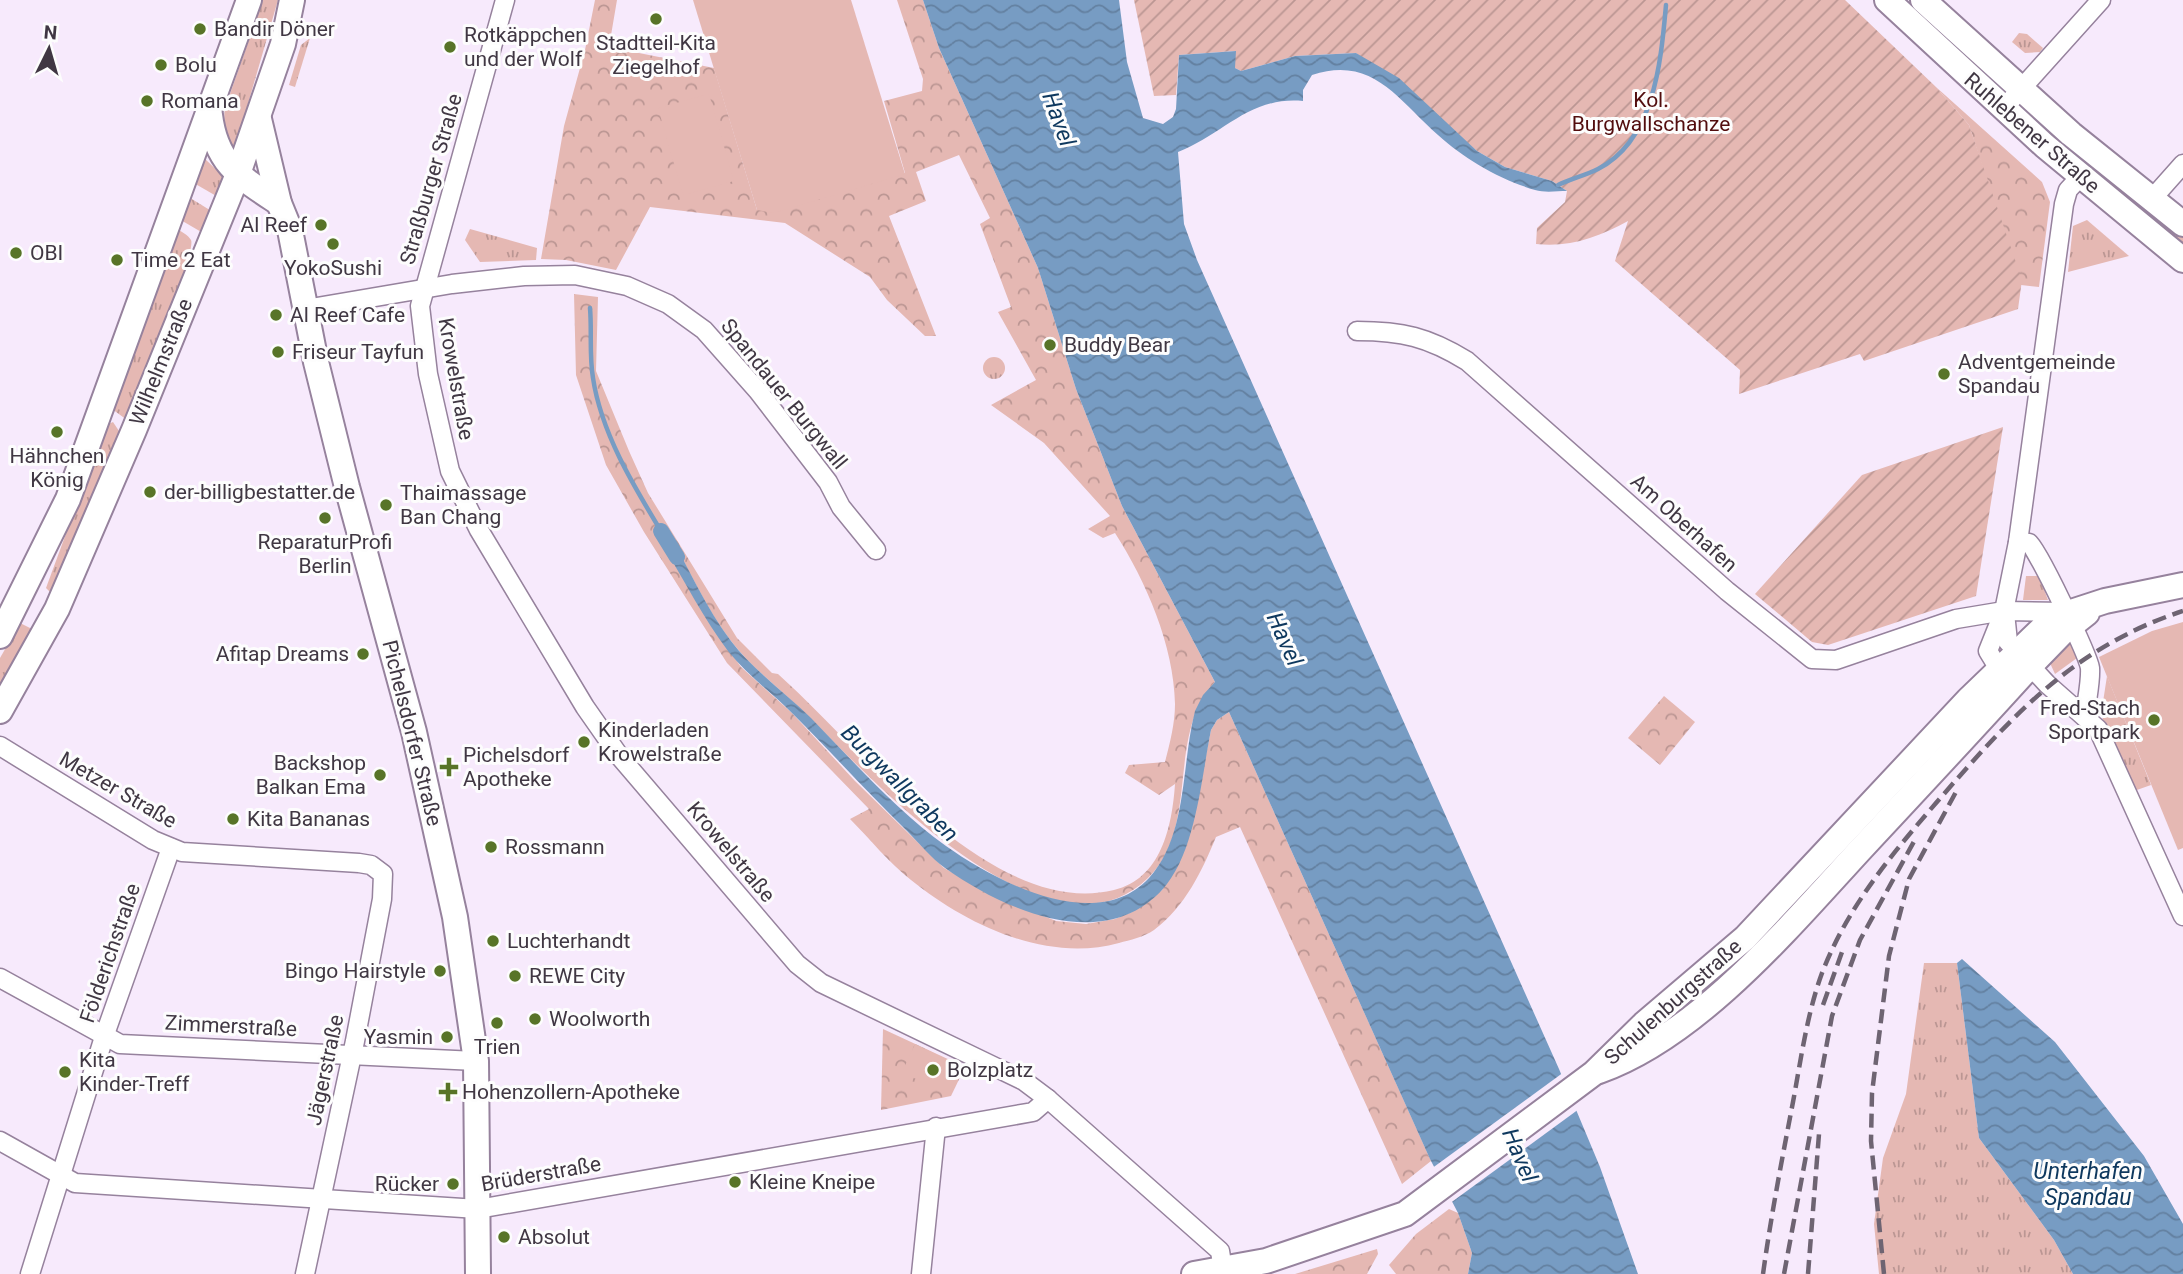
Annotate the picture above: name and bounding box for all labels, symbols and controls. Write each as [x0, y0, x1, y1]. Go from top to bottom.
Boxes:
marker: Stadtteil-Kita Ziegelhof [648, 11, 664, 27]
north arrow [14, 14, 84, 84]
place label: Bandir Döner [214, 17, 335, 41]
text: N [43, 21, 58, 45]
marker: Bandir Döner [192, 21, 208, 37]
place label: Rotkäppchen und der Wolf [464, 23, 587, 71]
place label: Stadtteil-Kita Ziegelhof [596, 31, 716, 79]
marker: Rotkäppchen und der Wolf [442, 39, 458, 55]
place label: Bolu [175, 53, 217, 77]
marker: Bolu [153, 57, 169, 73]
street label: Ruhlebener Straße [1959, 68, 2105, 198]
water label: Havel [1036, 88, 1081, 151]
park label: Kol. Burgwallschanze [1572, 88, 1730, 136]
place label: Romana [161, 89, 239, 113]
street label: Straßburger Straße [395, 91, 467, 267]
marker: Romana [139, 93, 155, 109]
place label: Al Reef [240, 213, 308, 237]
marker: Al Reef [313, 217, 329, 233]
marker: YokoSushi [325, 236, 341, 252]
place label: OBI [30, 241, 63, 265]
marker: OBI [8, 245, 24, 261]
place label: Time 2 Eat [131, 248, 231, 272]
marker: Time 2 Eat [109, 252, 125, 268]
place label: YokoSushi [284, 256, 382, 280]
street label: Wilhelmstraße [125, 295, 197, 429]
place label: Al Reef Cafe [290, 303, 405, 327]
marker: Al Reef Cafe [268, 307, 284, 323]
street label: Spandauer Burgwall [716, 314, 852, 474]
street label: Krowelstraße [433, 316, 479, 442]
place label: Buddy Bear [1064, 333, 1170, 357]
marker: Buddy Bear [1042, 337, 1058, 353]
place label: Friseur Tayfun [292, 340, 424, 364]
marker: Friseur Tayfun [270, 344, 286, 360]
place label: Adventgemeinde Spandau [1958, 350, 2115, 398]
marker: Adventgemeinde Spandau [1936, 366, 1952, 382]
marker: Hähnchen König [49, 424, 65, 440]
place label: Hähnchen König [10, 444, 104, 492]
street label: Am Oberhafen [1626, 469, 1742, 577]
place label: der-billigbestatter.de [164, 480, 355, 504]
place label: Thaimassage Ban Chang [400, 481, 527, 529]
marker: der-billigbestatter.de [142, 484, 158, 500]
marker: Thaimassage Ban Chang [378, 497, 394, 513]
marker: ReparaturProfi Berlin [317, 510, 333, 526]
place label: ReparaturProfi Berlin [258, 530, 392, 578]
water label: Havel [1261, 608, 1308, 671]
street label: Pichelsdorfer Straße [377, 638, 447, 828]
place label: Afitap Dreams [216, 642, 349, 666]
marker: Afitap Dreams [355, 646, 371, 662]
place label: Fred-Stach Sportpark [2040, 696, 2140, 744]
marker: Fred-Stach Sportpark [2146, 712, 2162, 728]
place label: Kinderladen Krowelstraße [598, 718, 722, 766]
water label: Burgwallgraben [836, 719, 964, 847]
marker: Kinderladen Krowelstraße [576, 734, 592, 750]
place label: Pichelsdorf Apotheke [463, 743, 570, 791]
street label: Metzer Straße [55, 747, 181, 833]
place label: Backshop Balkan Ema [256, 751, 366, 799]
marker: Pichelsdorf Apotheke [441, 759, 457, 775]
marker: Backshop Balkan Ema [372, 767, 388, 783]
street label: Krowelstraße [682, 797, 780, 907]
place label: Kita Bananas [247, 807, 370, 831]
marker: Kita Bananas [225, 811, 241, 827]
place label: Rossmann [505, 835, 605, 859]
marker: Rossmann [483, 839, 499, 855]
street label: Földerichstraße [75, 880, 145, 1026]
place label: Luchterhandt [507, 929, 631, 953]
marker: Luchterhandt [485, 933, 501, 949]
street label: Schulenburgstraße [1600, 934, 1746, 1070]
place label: Bingo Hairstyle [285, 959, 426, 983]
marker: Bingo Hairstyle [432, 963, 448, 979]
place label: REWE City [529, 964, 625, 988]
marker: REWE City [507, 968, 523, 984]
place label: Woolworth [549, 1007, 650, 1031]
street label: Zimmerstraße [164, 1011, 298, 1041]
marker: Woolworth [527, 1011, 543, 1027]
street label: Jägerstraße [302, 1012, 348, 1128]
marker: Trien [489, 1015, 505, 1031]
place label: Yasmin [364, 1025, 433, 1049]
marker: Yasmin [439, 1029, 455, 1045]
place label: Trien [474, 1035, 520, 1059]
place label: Kita Kinder-Treff [79, 1048, 190, 1096]
place label: Bolzplatz [947, 1058, 1033, 1082]
marker: Bolzplatz [925, 1062, 941, 1078]
marker: Kita Kinder-Treff [57, 1064, 73, 1080]
place label: Hohenzollern-Apotheke [462, 1080, 680, 1104]
marker: Hohenzollern-Apotheke [440, 1084, 456, 1100]
water label: Havel [1496, 1124, 1543, 1187]
street label: Brüderstraße [479, 1152, 603, 1196]
water label: Unterhafen Spandau [2033, 1158, 2143, 1211]
place label: Kleine Kneipe [749, 1170, 875, 1194]
place label: Rücker [375, 1172, 439, 1196]
marker: Kleine Kneipe [727, 1174, 743, 1190]
marker: Rücker [445, 1176, 461, 1192]
place label: Absolut [518, 1225, 590, 1249]
marker: Absolut [496, 1229, 512, 1245]

